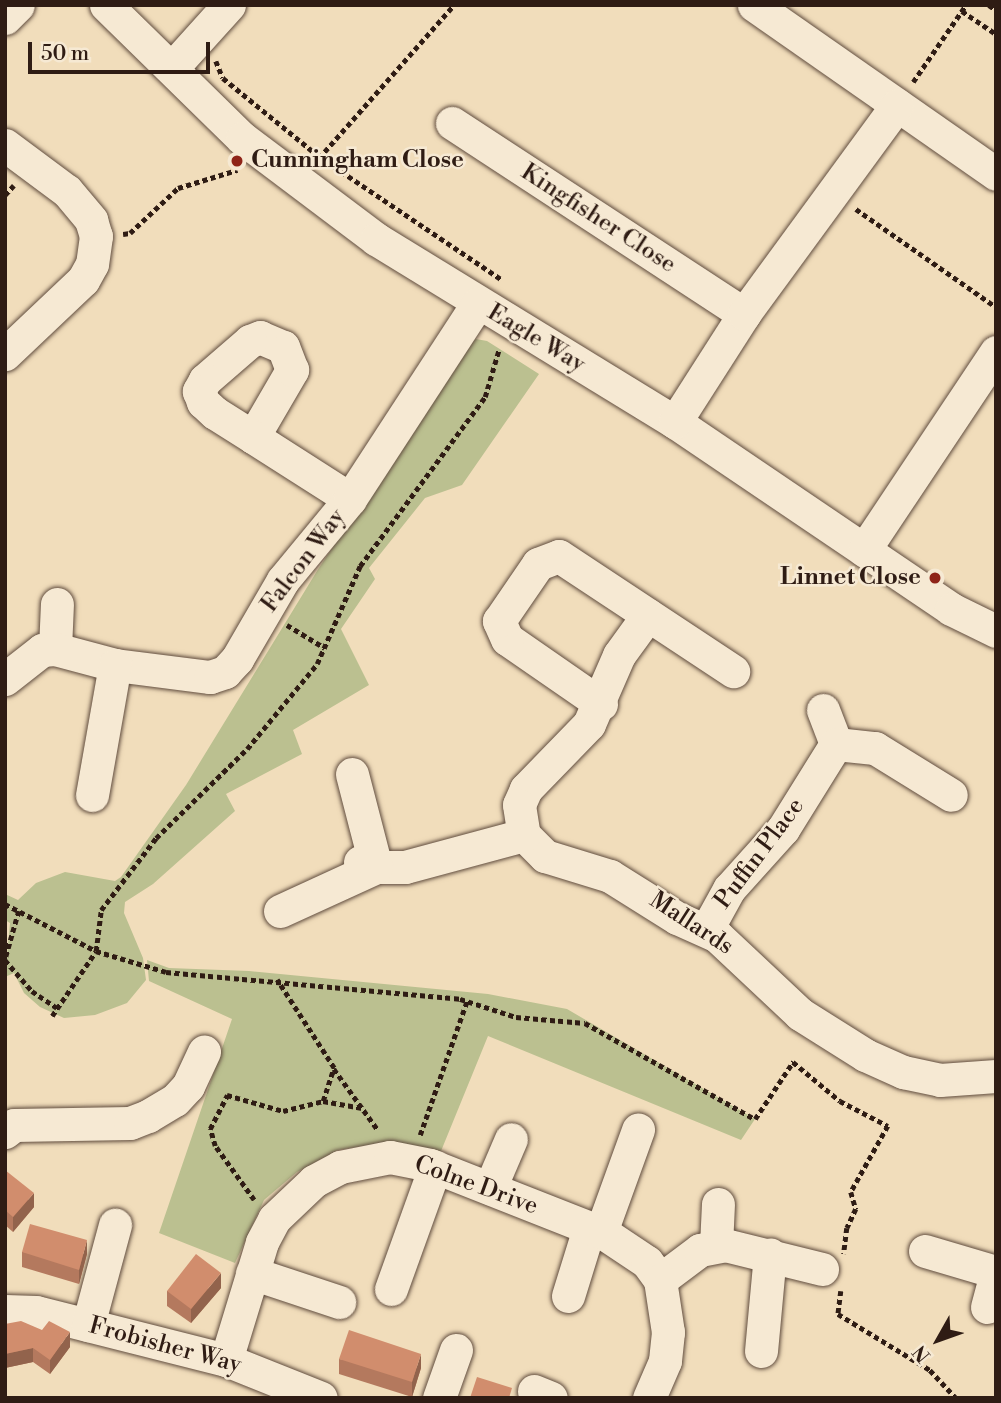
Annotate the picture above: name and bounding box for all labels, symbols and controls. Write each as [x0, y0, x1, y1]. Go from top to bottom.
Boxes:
scale bar [32, 28, 214, 72]
text: 50 m [41, 41, 89, 67]
place label: Cunningham Close [251, 147, 464, 175]
marker: Cunningham Close [229, 153, 245, 169]
street label: Kingfisher Close [515, 158, 681, 280]
street label: Eagle Way [482, 299, 590, 379]
street label: Falcon Way [256, 504, 352, 618]
place label: Linnet Close [780, 564, 921, 592]
marker: Linnet Close [927, 570, 943, 586]
street label: Puffin Place [709, 793, 811, 915]
street label: Mallards [644, 886, 738, 962]
street label: Colne Drive [410, 1150, 542, 1222]
north arrow [903, 1305, 973, 1375]
street label: Frobisher Way [86, 1312, 244, 1380]
text: N [908, 1340, 936, 1367]

